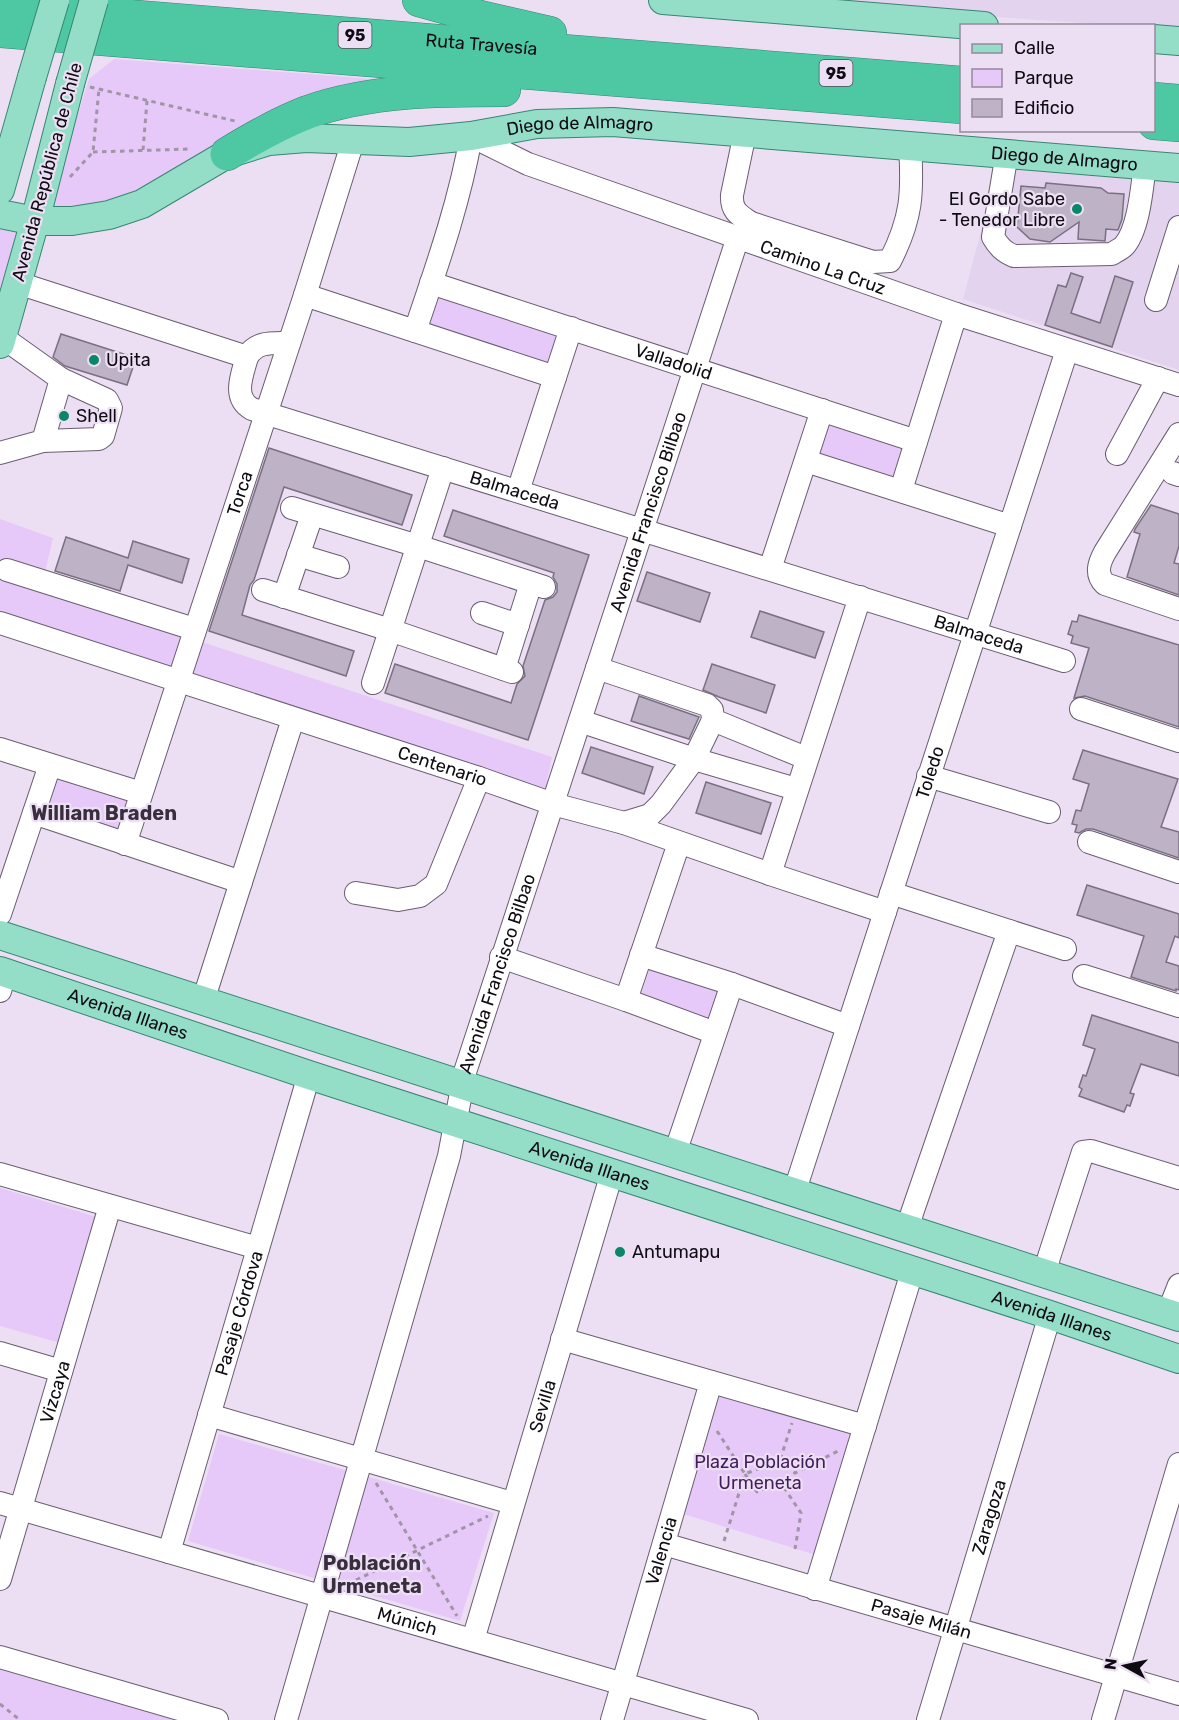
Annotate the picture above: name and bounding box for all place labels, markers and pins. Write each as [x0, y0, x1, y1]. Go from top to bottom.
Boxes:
place label: El Gordo Sabe - Tenedor Libre [939, 188, 1065, 231]
marker: El Gordo Sabe - Tenedor Libre [1070, 202, 1084, 216]
place label: Upita [106, 349, 151, 371]
marker: Upita [87, 353, 101, 367]
place label: Shell [76, 405, 117, 427]
marker: Shell [57, 409, 71, 423]
place label: Antumapu [632, 1241, 720, 1263]
marker: Antumapu [613, 1245, 627, 1259]

